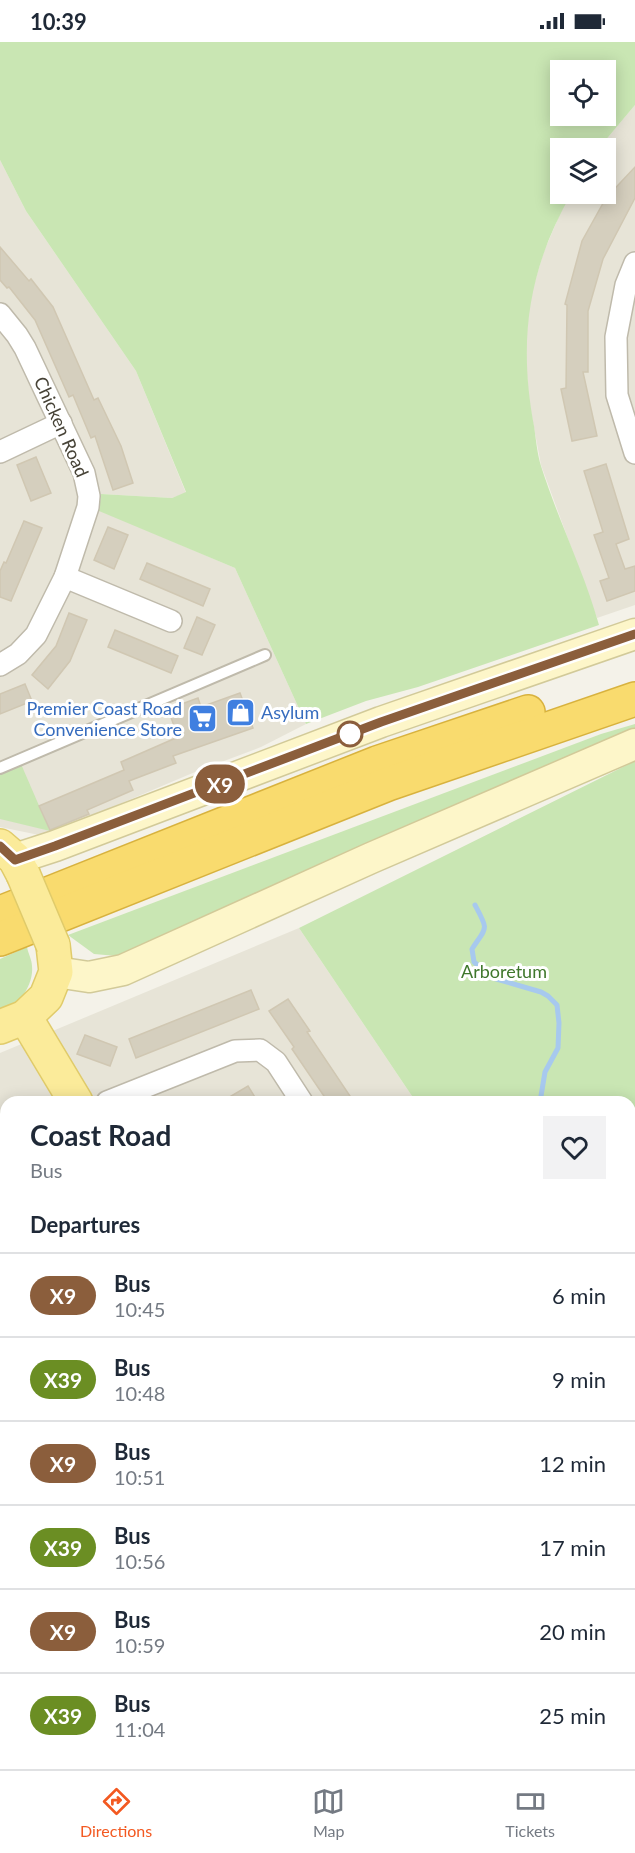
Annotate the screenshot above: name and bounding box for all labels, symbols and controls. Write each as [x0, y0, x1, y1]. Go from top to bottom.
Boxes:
text: 10:39 [30, 8, 87, 35]
map controls [550, 60, 616, 204]
button: locate [550, 60, 616, 126]
button: layers [550, 138, 616, 204]
street label: Chicken Road [30, 373, 94, 480]
place label: Premier Coast Road Convenience Store [26, 697, 182, 740]
shop icon: Asylum [224, 697, 256, 729]
place label: Asylum [261, 701, 319, 723]
supermarket icon: Premier Coast Road Convenience Store [187, 703, 219, 735]
unlabelled marker [337, 721, 363, 747]
line badge: X9 [193, 764, 247, 804]
text: X9 [207, 772, 233, 797]
park label: Arboretum [461, 960, 547, 982]
button: heart [543, 1116, 606, 1179]
text: Coast Road [30, 1118, 171, 1152]
text: Bus [30, 1158, 63, 1182]
text: Departures [30, 1211, 140, 1238]
text: Bus [114, 1270, 150, 1297]
text: 6 min [552, 1282, 606, 1309]
text: X9 [50, 1283, 76, 1308]
text: 10:45 [114, 1297, 165, 1321]
text: Bus [114, 1354, 150, 1381]
text: 9 min [552, 1366, 606, 1393]
text: X39 [44, 1367, 82, 1392]
text: 10:48 [114, 1381, 165, 1405]
text: Bus [114, 1438, 150, 1465]
text: 12 min [539, 1450, 606, 1477]
text: X9 [50, 1451, 76, 1476]
text: 10:51 [114, 1465, 165, 1489]
text: Bus [114, 1522, 150, 1549]
text: 17 min [539, 1534, 606, 1561]
text: X39 [44, 1535, 82, 1560]
text: 10:56 [114, 1549, 165, 1573]
text: Bus [114, 1606, 150, 1633]
text: 20 min [539, 1618, 606, 1645]
text: X9 [50, 1619, 76, 1644]
text: 10:59 [114, 1633, 165, 1657]
text: Bus [114, 1690, 150, 1717]
text: 25 min [539, 1702, 606, 1729]
text: X39 [44, 1703, 82, 1728]
text: 11:04 [114, 1717, 165, 1741]
tab: Directions [80, 1785, 152, 1840]
tab: Map [312, 1785, 345, 1840]
tab: Tickets [505, 1785, 555, 1840]

